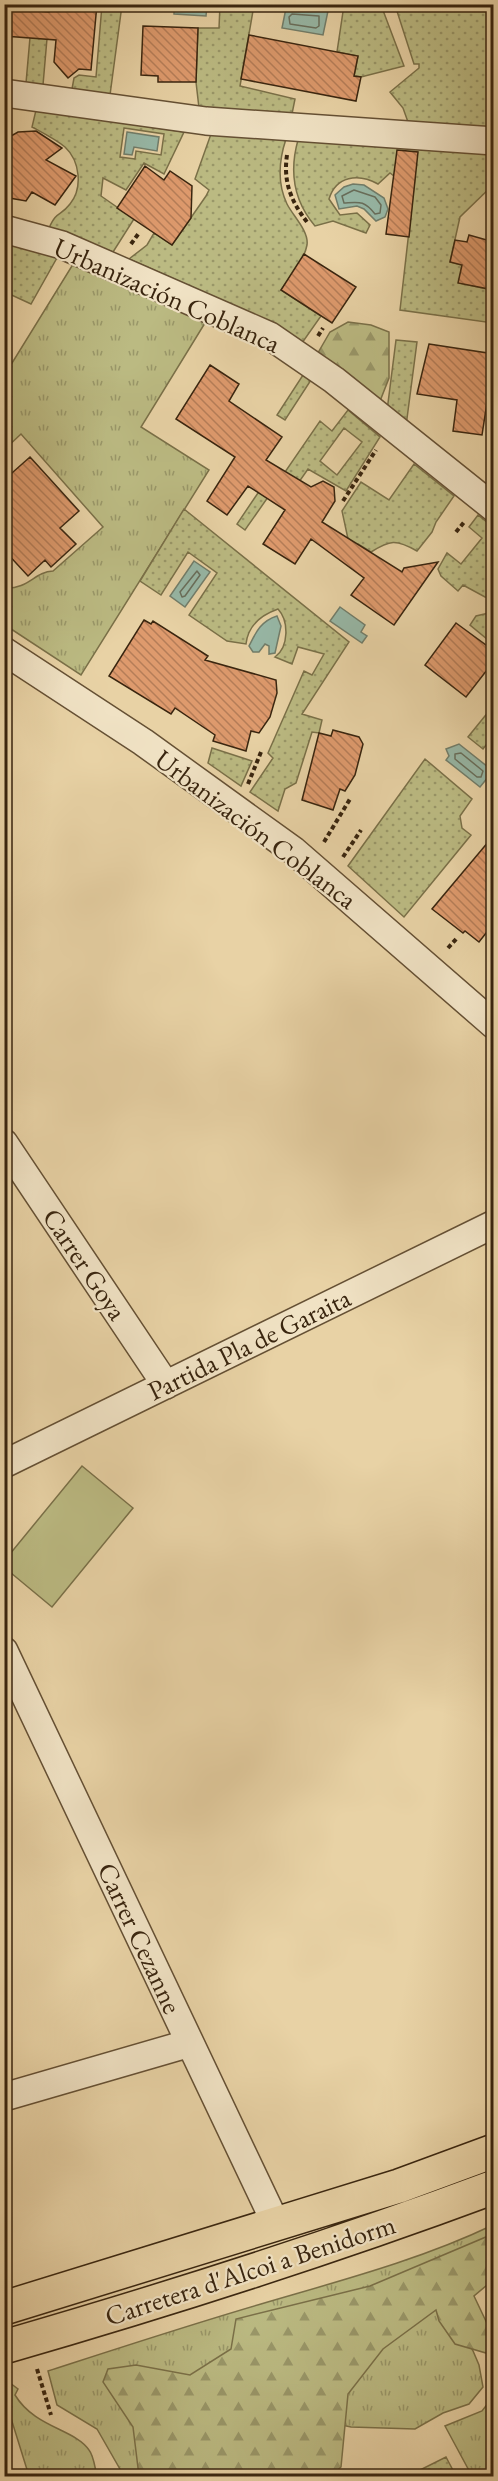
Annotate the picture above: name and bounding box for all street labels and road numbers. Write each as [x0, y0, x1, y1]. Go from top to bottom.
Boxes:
street label: Urbanización Coblanca [48, 229, 286, 361]
street label: Urbanización Coblanca [148, 741, 364, 917]
street label: Carrer Goya [35, 1201, 135, 1327]
street label: Partida Pla de Garaita [142, 1280, 356, 1408]
street label: Carrer Cezanne [90, 1857, 190, 2019]
street label: Carretera d'Alcoi a Benidorm [100, 2207, 400, 2333]

